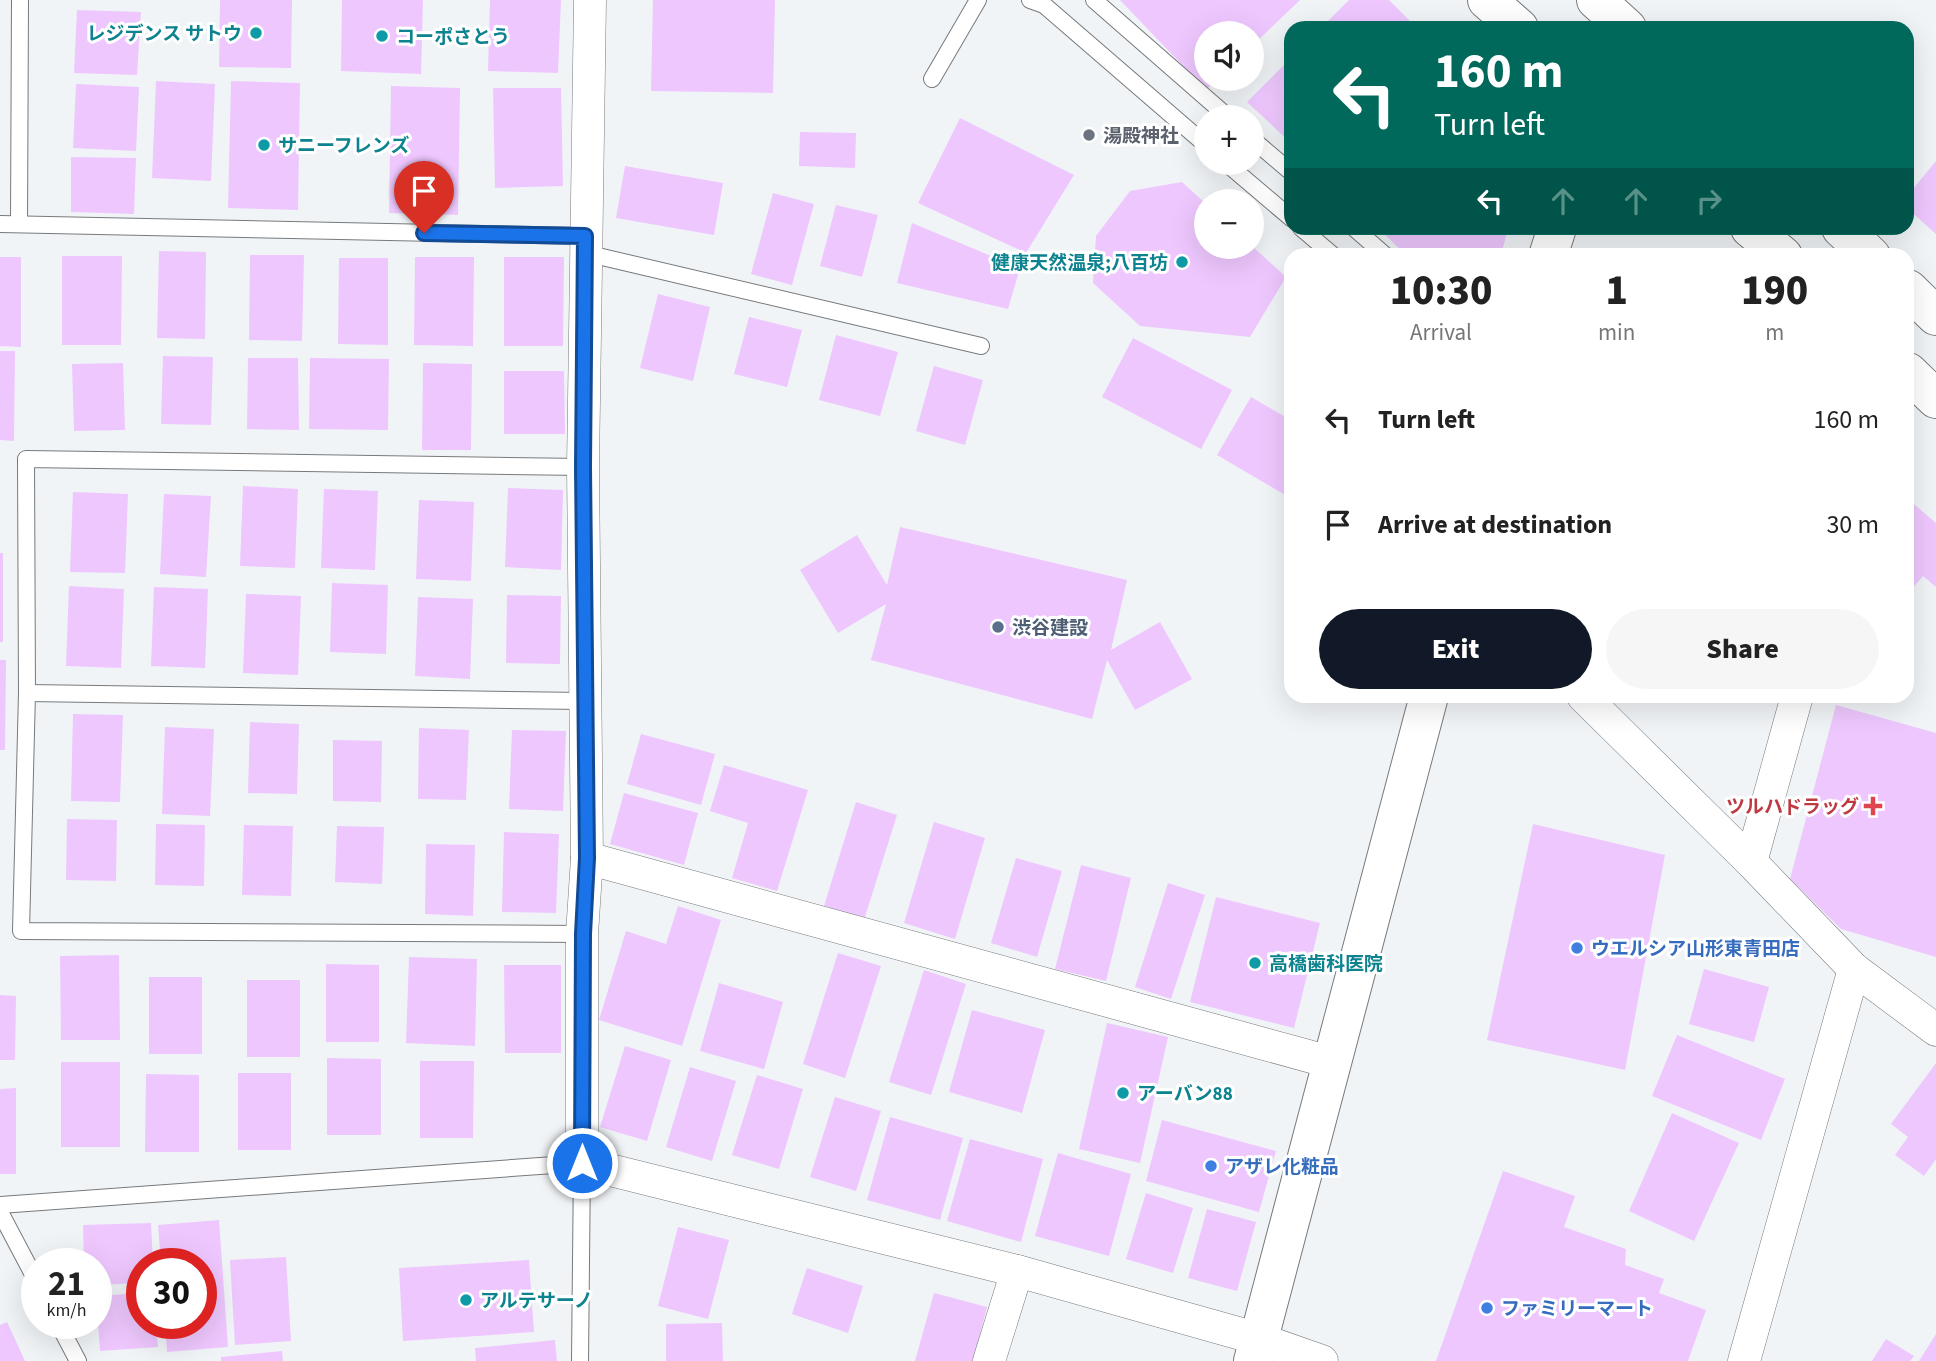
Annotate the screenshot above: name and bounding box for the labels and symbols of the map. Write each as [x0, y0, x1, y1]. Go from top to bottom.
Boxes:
place label: レジデンス サトウ [87, 21, 242, 48]
place label: コーポさとう [396, 24, 510, 51]
marker: レジデンス サトウ [248, 25, 264, 41]
marker: コーポさとう [374, 28, 390, 44]
place label: 湯殿神社 [1103, 123, 1179, 150]
marker: 湯殿神社 [1081, 127, 1097, 143]
place label: サニーフレンズ [278, 133, 409, 160]
marker: サニーフレンズ [256, 137, 272, 153]
pin [394, 161, 454, 233]
place label: 健康天然温泉;八百坊 [990, 250, 1168, 277]
marker: 健康天然温泉;八百坊 [1174, 254, 1190, 270]
place label: 渋谷建設 [1012, 615, 1088, 642]
marker: 渋谷建設 [990, 619, 1006, 635]
place label: ツルハドラッグ [1726, 794, 1859, 821]
marker: ツルハドラッグ [1865, 798, 1881, 814]
place label: ウエルシア山形東青田店 [1591, 936, 1800, 963]
marker: ウエルシア山形東青田店 [1569, 940, 1585, 956]
place label: 高橋歯科医院 [1269, 951, 1383, 978]
marker: 高橋歯科医院 [1247, 955, 1263, 971]
place label: アーバン88 [1137, 1081, 1233, 1108]
marker: アーバン88 [1115, 1085, 1131, 1101]
position arrow [545, 1126, 619, 1200]
place label: アザレ化粧品 [1225, 1154, 1339, 1181]
marker: アザレ化粧品 [1203, 1158, 1219, 1174]
speed limit sign: 30 [126, 1248, 217, 1339]
place label: アルテサーノ [480, 1288, 593, 1315]
marker: アルテサーノ [458, 1292, 474, 1308]
place label: ファミリーマート [1501, 1296, 1653, 1323]
marker: ファミリーマート [1479, 1300, 1495, 1316]

